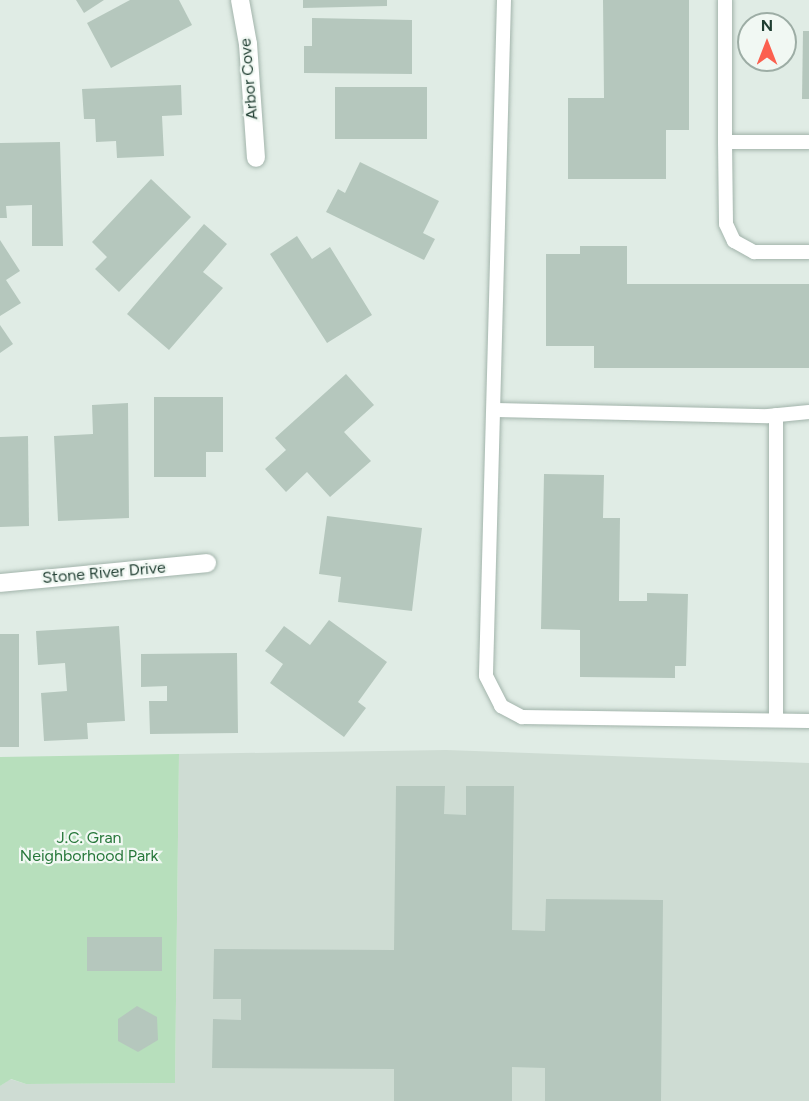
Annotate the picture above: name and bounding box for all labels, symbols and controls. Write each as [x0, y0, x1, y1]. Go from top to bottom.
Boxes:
north arrow [737, 12, 797, 72]
text: N [761, 16, 773, 35]
street label: Arbor Cove [236, 37, 262, 121]
street label: Stone River Drive [42, 558, 166, 588]
park label: J.C. Gran Neighborhood Park [20, 828, 158, 866]

